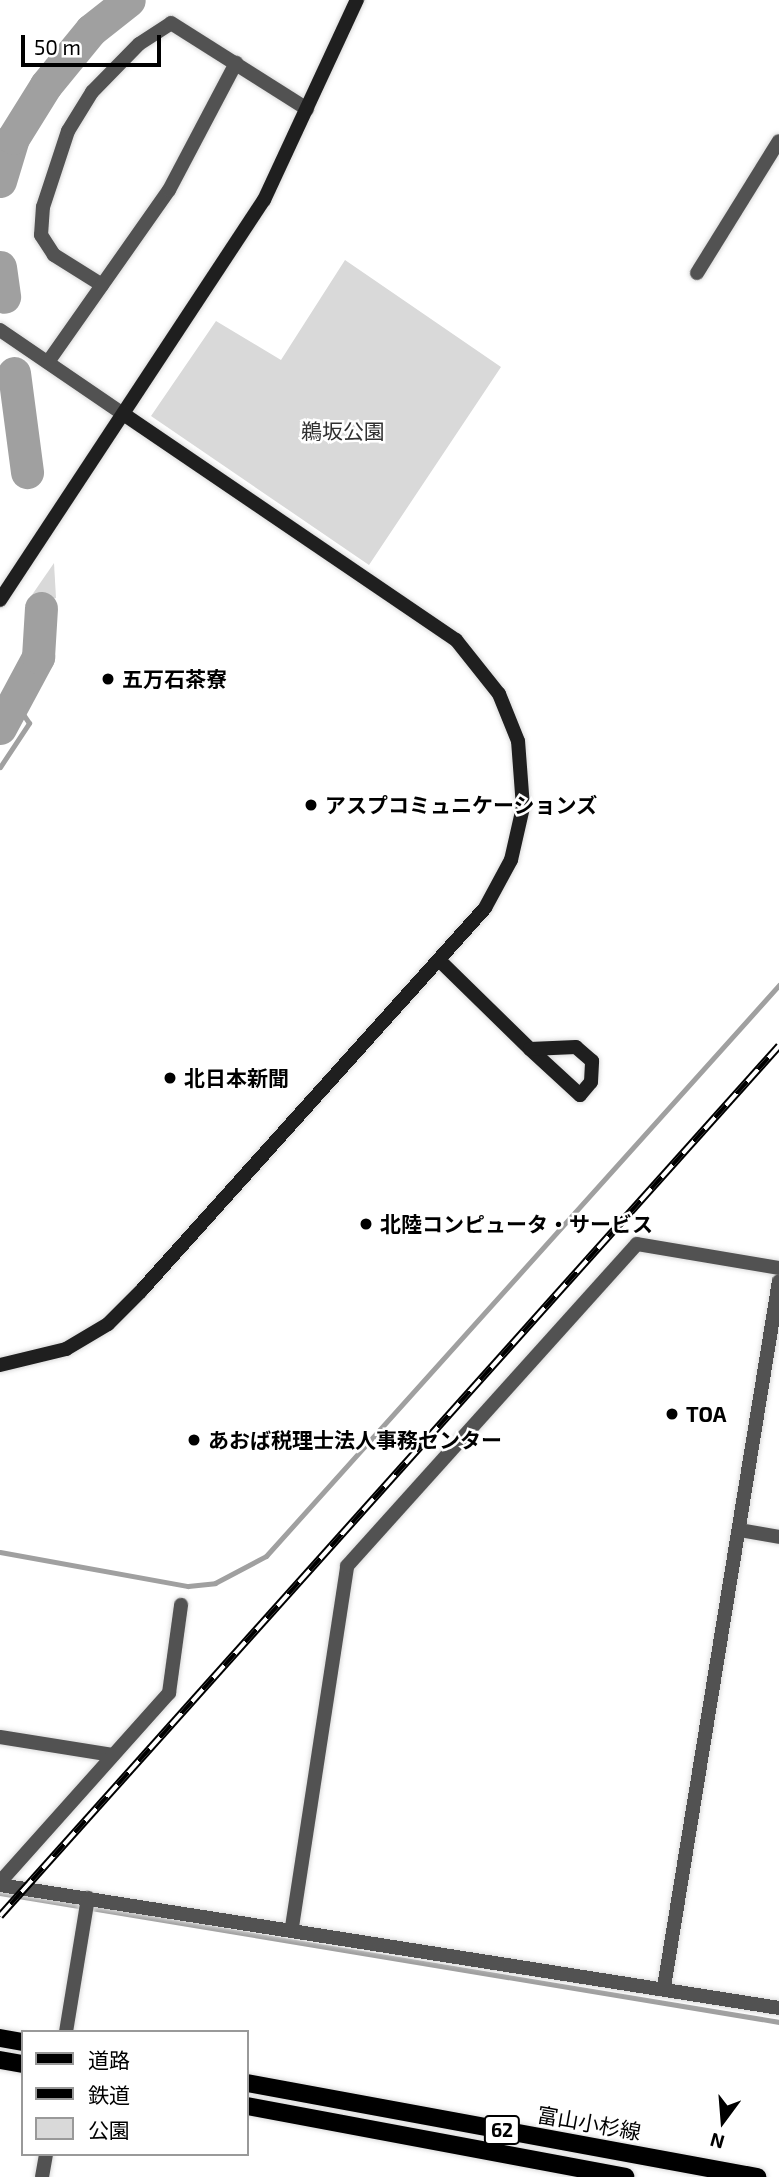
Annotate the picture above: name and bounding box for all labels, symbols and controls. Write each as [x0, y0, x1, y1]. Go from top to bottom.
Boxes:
scale bar [24, 21, 164, 65]
text: 50 m [34, 34, 81, 59]
park label: 鵜坂公園 [301, 418, 385, 444]
place label: 五万石茶寮 [122, 666, 227, 692]
marker: 五万石茶寮 [100, 671, 116, 687]
place label: アスプコミュニケーションズ [325, 792, 598, 818]
marker: アスプコミュニケーションズ [303, 797, 319, 813]
place label: 北日本新聞 [184, 1065, 289, 1091]
marker: 北日本新聞 [162, 1070, 178, 1086]
place label: 北陸コンピュータ・サービス [380, 1211, 653, 1237]
marker: 北陸コンピュータ・サービス [358, 1216, 374, 1232]
place label: TOA [686, 1401, 726, 1427]
marker: TOA [664, 1406, 680, 1422]
place label: あおば税理士法人事務センター [208, 1427, 502, 1453]
marker: あおば税理士法人事務センター [186, 1432, 202, 1448]
legend [21, 2030, 248, 2156]
text: 道路 [88, 2047, 130, 2072]
text: 鉄道 [88, 2082, 130, 2107]
north arrow [688, 2086, 758, 2156]
street label: 富山小杉線 [535, 2101, 643, 2145]
road number: 62 [483, 2114, 521, 2146]
text: 公園 [88, 2117, 130, 2142]
text: N [707, 2129, 727, 2155]

